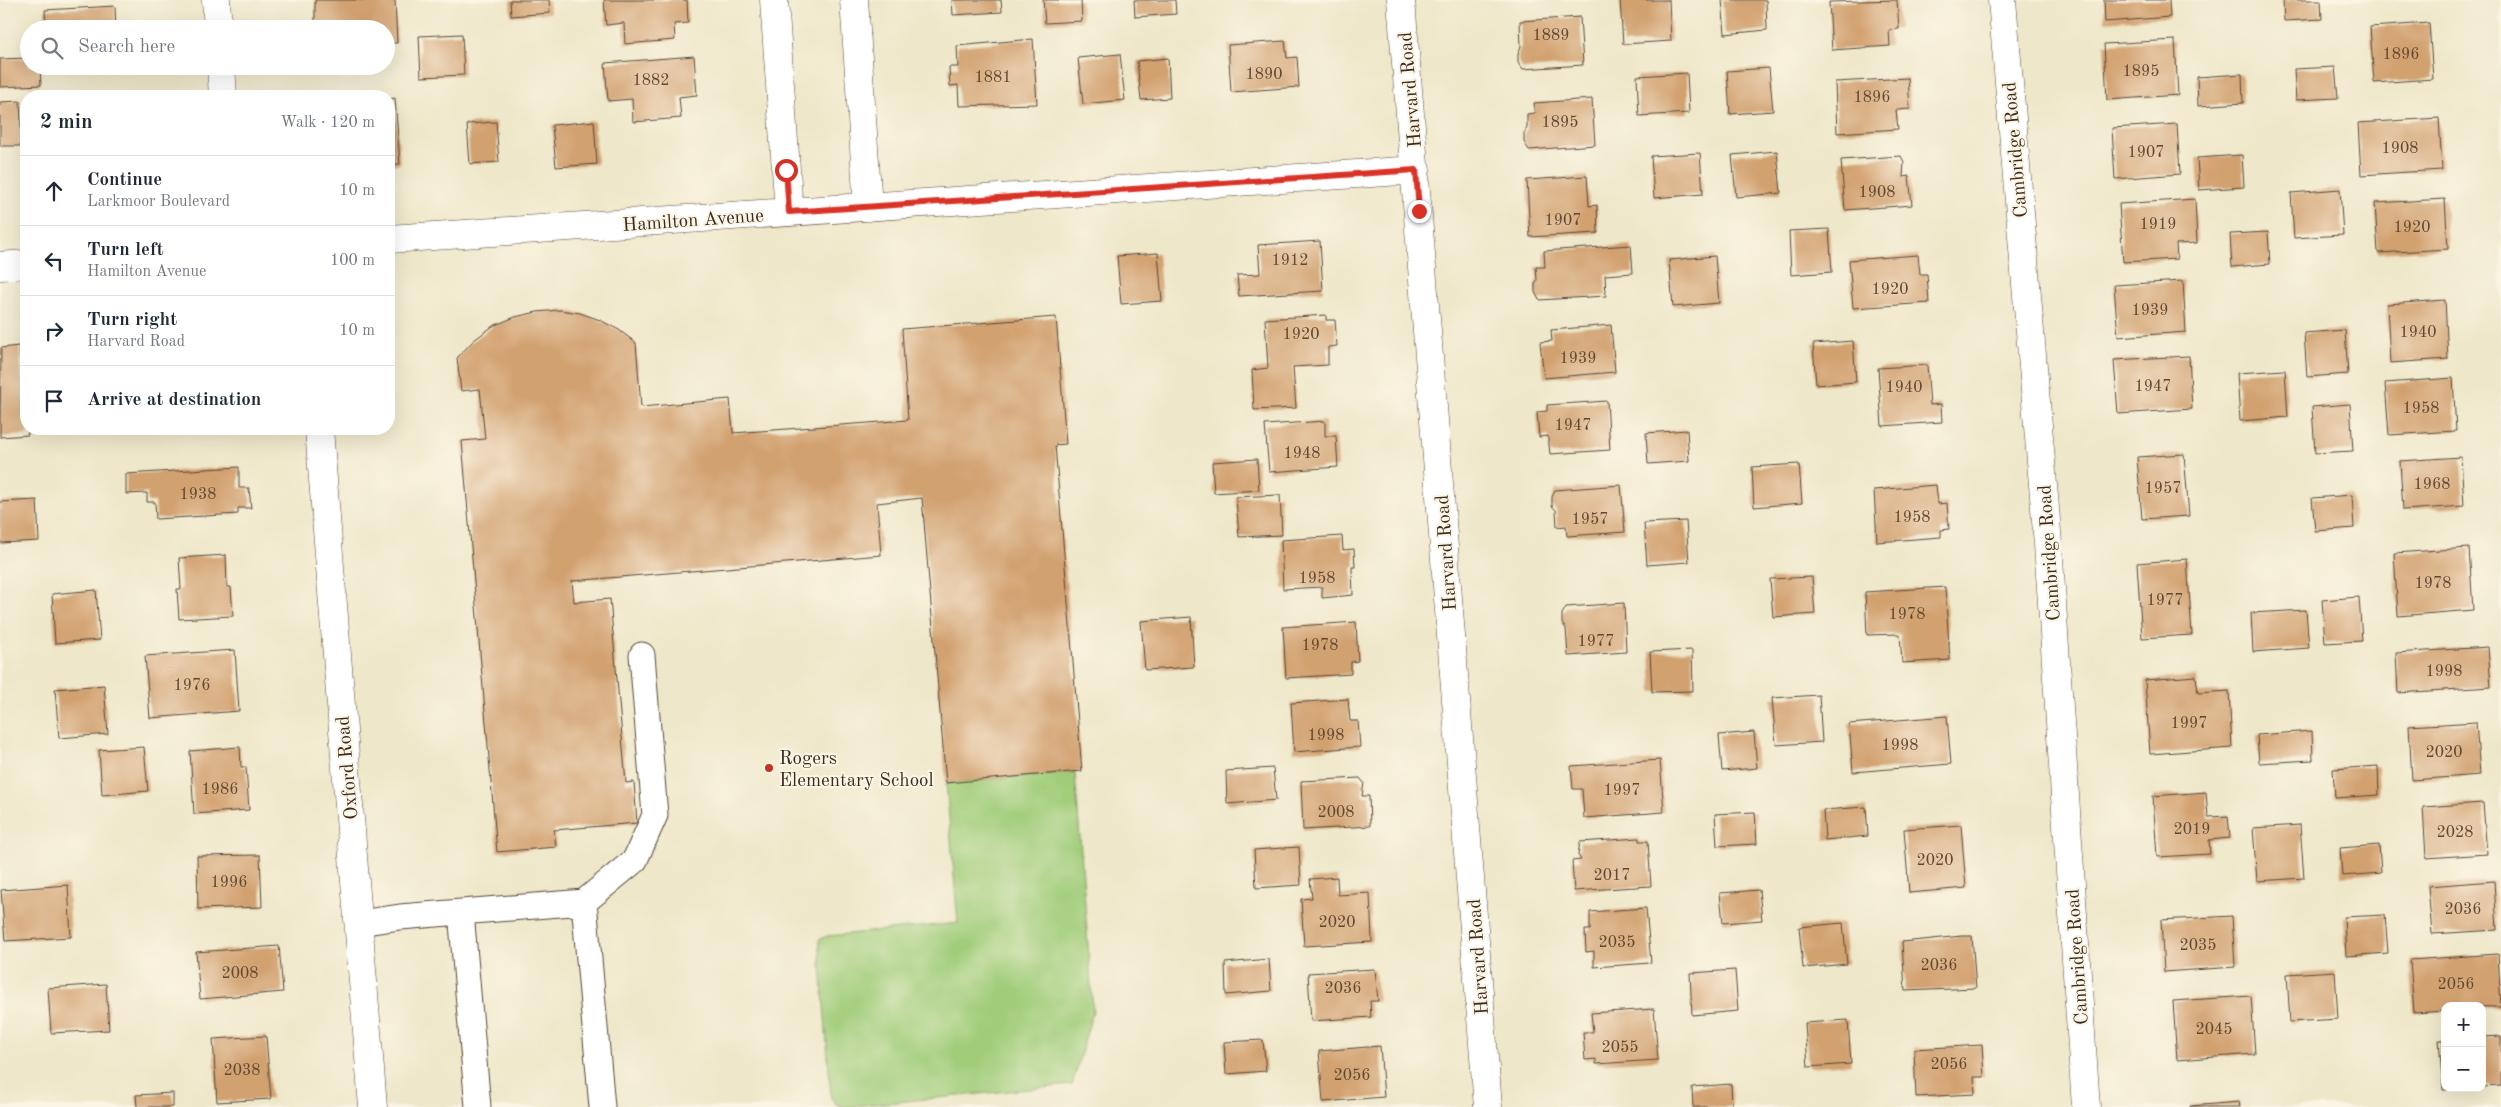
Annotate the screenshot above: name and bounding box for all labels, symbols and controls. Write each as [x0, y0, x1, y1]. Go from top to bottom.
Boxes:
search box [20, 20, 395, 75]
house number: 1889 [1532, 28, 1570, 44]
street label: Harvard Road [1397, 31, 1426, 149]
icon: search [38, 34, 66, 62]
text: Search here [78, 38, 175, 57]
house number: 1896 [2382, 47, 2420, 63]
house number: 1895 [2122, 64, 2160, 80]
house number: 1890 [1245, 67, 1283, 83]
house number: 1881 [974, 70, 1012, 86]
house number: 1882 [632, 73, 670, 89]
street label: Cambridge Road [2001, 81, 2032, 219]
house number: 1896 [1853, 90, 1891, 106]
text: 2 min [40, 112, 93, 133]
text: Walk · 120 m [280, 115, 375, 131]
house number: 1895 [1541, 115, 1579, 131]
house number: 1908 [2381, 141, 2419, 157]
house number: 1907 [2127, 145, 2165, 161]
route start [775, 159, 798, 182]
text: Continue [87, 171, 162, 190]
icon: ahead [40, 177, 68, 205]
text: 10 m [339, 183, 375, 199]
house number: 1908 [1858, 185, 1896, 201]
text: Larkmoor Boulevard [87, 194, 230, 210]
route end [1408, 200, 1431, 223]
street label: Hamilton Avenue [622, 207, 765, 236]
house number: 1907 [1544, 213, 1582, 229]
house number: 1919 [2139, 217, 2177, 233]
house number: 1920 [2393, 220, 2431, 236]
text: Turn left [87, 241, 164, 260]
icon: left [40, 247, 68, 275]
text: 100 m [330, 253, 375, 269]
house number: 1912 [1271, 253, 1309, 269]
text: Hamilton Avenue [87, 264, 206, 280]
house number: 1920 [1871, 282, 1909, 298]
house number: 1939 [2131, 303, 2169, 319]
text: Turn right [87, 311, 177, 330]
icon: right [40, 317, 68, 345]
text: 10 m [339, 323, 375, 339]
house number: 1940 [2399, 325, 2437, 341]
house number: 1920 [1282, 327, 1320, 343]
text: Harvard Road [87, 334, 185, 350]
house number: 1939 [1559, 351, 1597, 367]
house number: 1947 [2134, 379, 2172, 395]
house number: 1940 [1885, 380, 1923, 396]
icon: arrive [40, 387, 68, 415]
text: Arrive at destination [87, 391, 261, 410]
house number: 1958 [2402, 401, 2440, 417]
house number: 1947 [1554, 418, 1592, 434]
house number: 1948 [1283, 446, 1321, 462]
house number: 1968 [2413, 477, 2451, 493]
house number: 1957 [2144, 481, 2182, 497]
street label: Cambridge Road [2036, 484, 2065, 622]
house number: 1938 [179, 487, 217, 503]
street label: Harvard Road [1434, 494, 1461, 612]
house number: 1958 [1893, 510, 1931, 526]
house number: 1957 [1571, 512, 1609, 528]
house number: 1958 [1298, 571, 1336, 587]
house number: 1978 [2414, 576, 2452, 592]
house number: 1977 [2146, 593, 2184, 609]
house number: 1978 [1888, 607, 1926, 623]
house number: 1977 [1577, 634, 1615, 650]
house number: 1978 [1301, 638, 1339, 654]
house number: 1998 [2425, 664, 2463, 680]
house number: 1976 [173, 678, 211, 694]
street label: Oxford Road [334, 715, 362, 821]
house number: 1997 [2170, 716, 2208, 732]
house number: 1998 [1307, 728, 1345, 744]
house number: 1998 [1881, 738, 1919, 754]
house number: 2020 [2425, 745, 2463, 761]
place label: Rogers Elementary School [779, 750, 934, 791]
marker: Rogers Elementary School [763, 762, 775, 774]
house number: 1986 [201, 782, 239, 798]
house number: 1997 [1603, 783, 1641, 799]
house number: 2008 [1317, 805, 1355, 821]
house number: 2019 [2173, 822, 2211, 838]
house number: 2028 [2436, 825, 2474, 841]
house number: 2020 [1916, 853, 1954, 869]
house number: 2017 [1593, 868, 1631, 884]
house number: 1996 [210, 875, 248, 891]
street label: Cambridge Road [2064, 888, 2093, 1026]
street label: Harvard Road [1466, 898, 1493, 1016]
house number: 2036 [2444, 902, 2482, 918]
house number: 2020 [1318, 915, 1356, 931]
house number: 2035 [1598, 935, 1636, 951]
house number: 2035 [2179, 938, 2217, 954]
house number: 2036 [1920, 958, 1958, 974]
house number: 2008 [221, 966, 259, 982]
house number: 2056 [2437, 977, 2475, 993]
house number: 2036 [1324, 981, 1362, 997]
map controls [2441, 1002, 2486, 1092]
button: + [2441, 1002, 2486, 1047]
house number: 2045 [2195, 1022, 2233, 1038]
house number: 2055 [1601, 1040, 1639, 1056]
button: − [2441, 1047, 2486, 1092]
house number: 2056 [1930, 1057, 1968, 1073]
house number: 2038 [223, 1063, 261, 1079]
house number: 2056 [1333, 1068, 1371, 1084]

